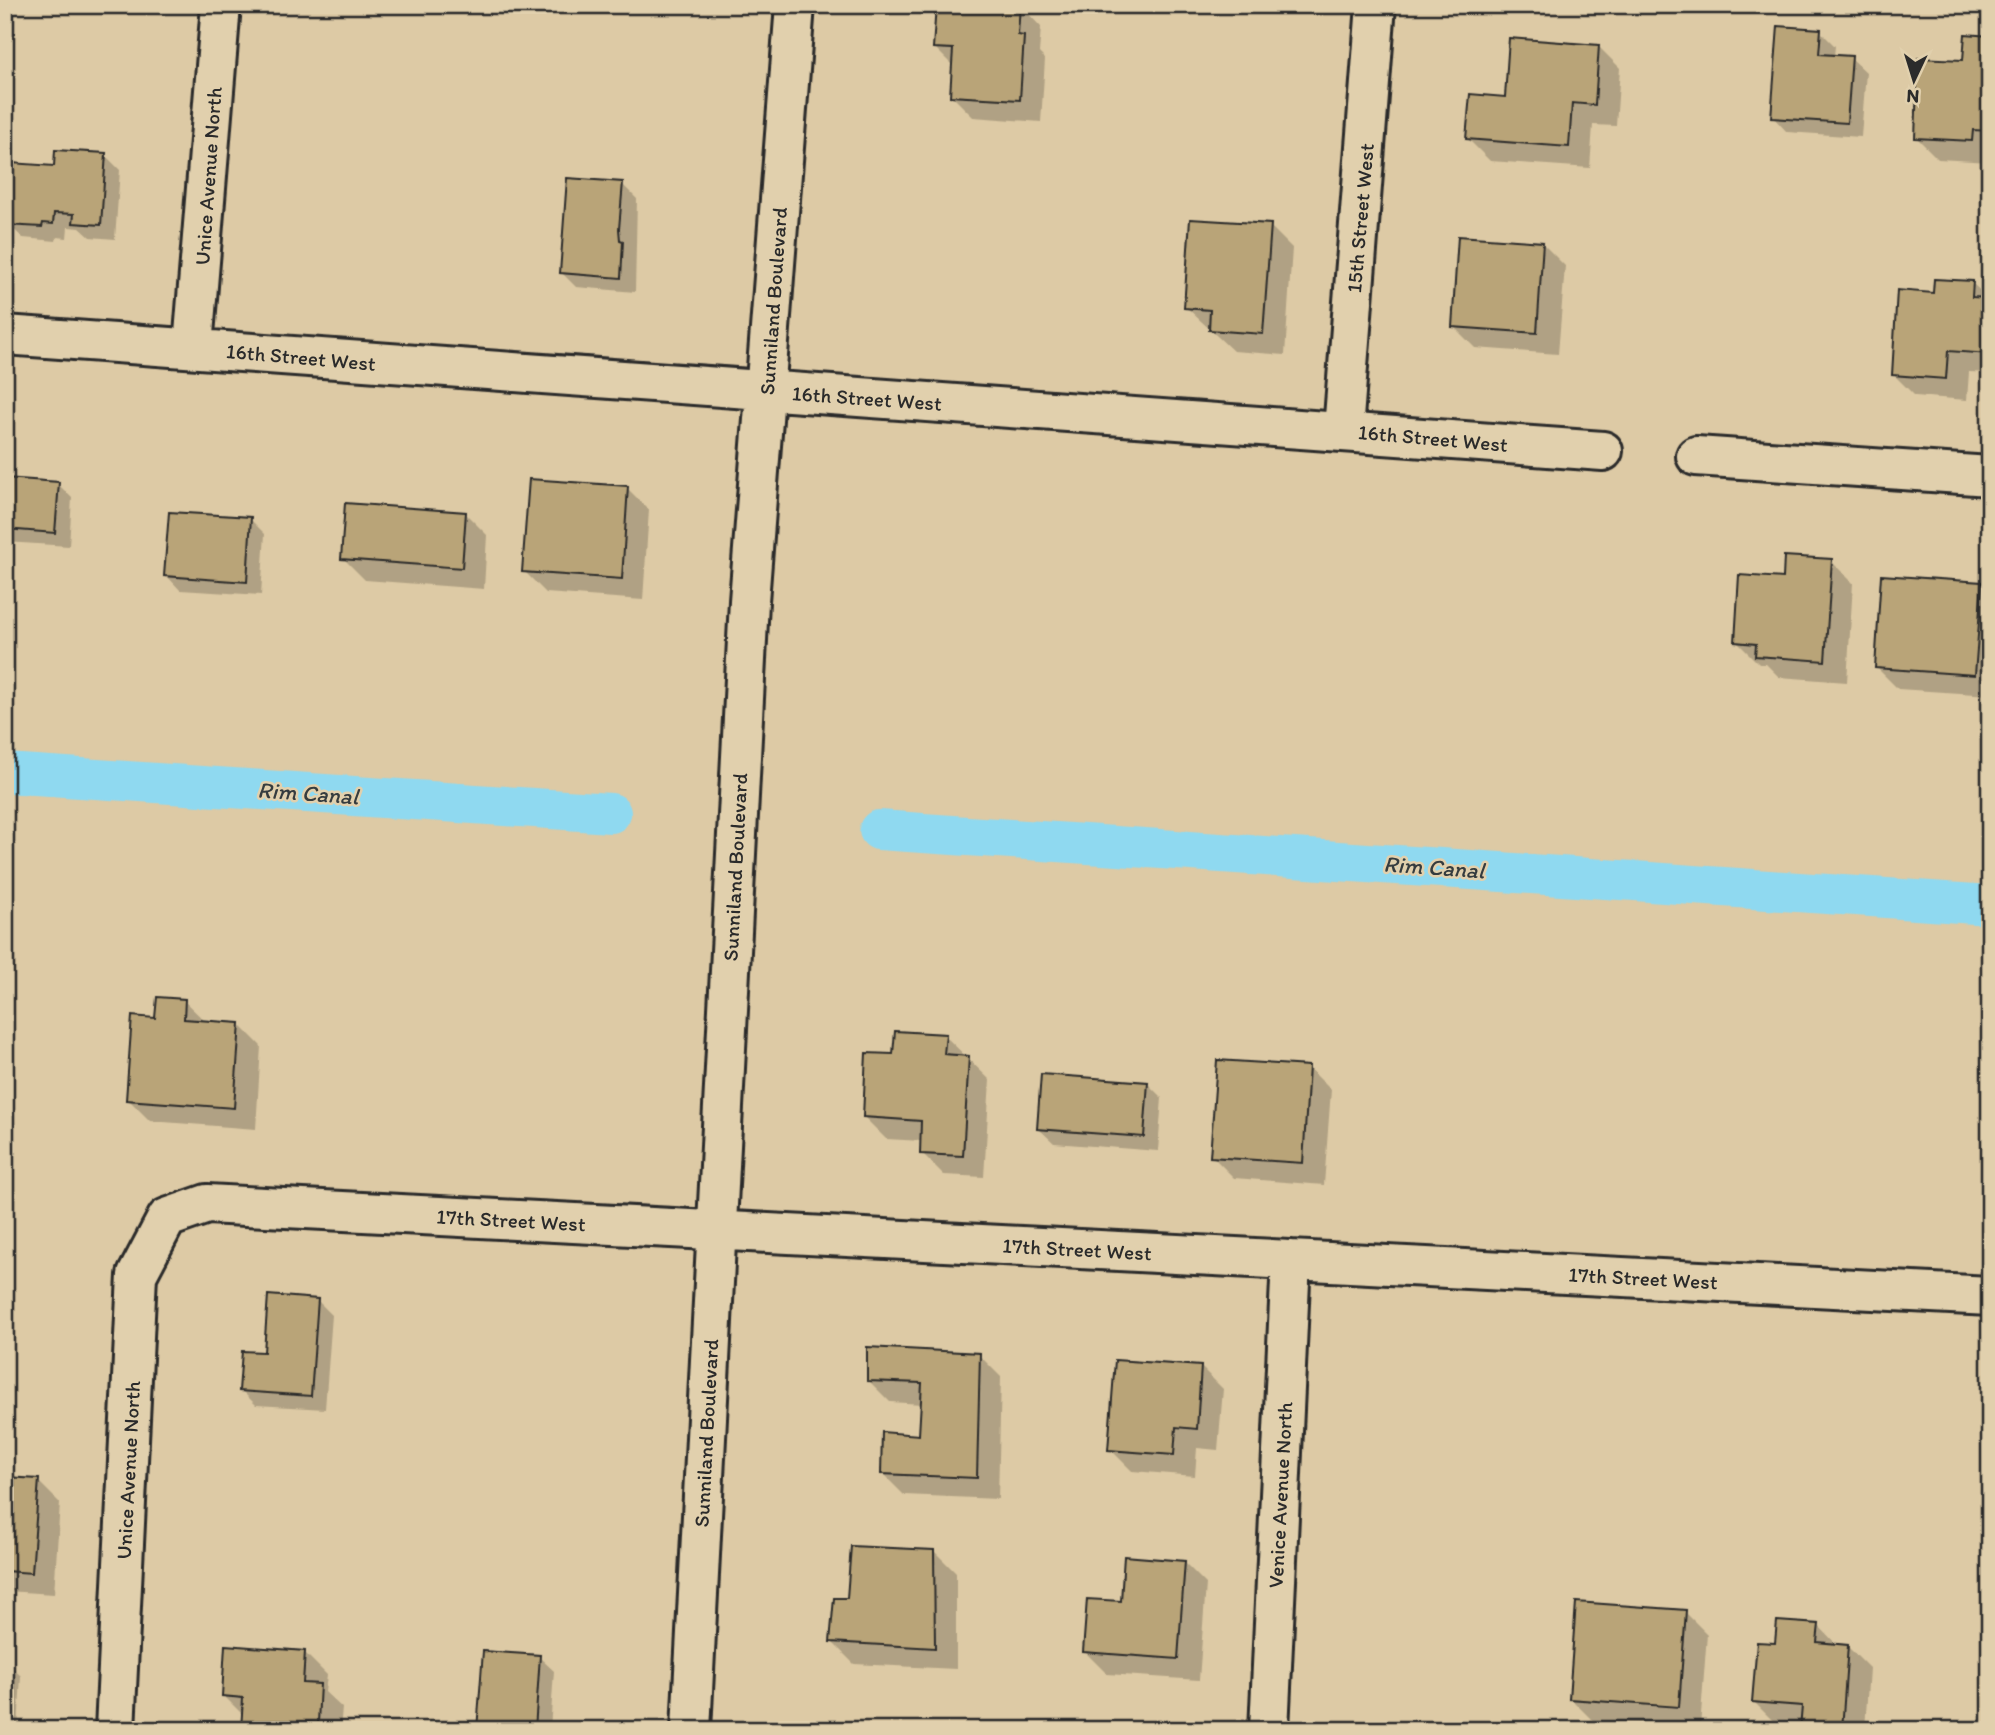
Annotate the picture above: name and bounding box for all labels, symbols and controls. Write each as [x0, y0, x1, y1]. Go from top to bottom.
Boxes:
north arrow [1880, 46, 1950, 116]
street label: Unice Avenue North [189, 85, 227, 266]
text: N [1906, 85, 1920, 108]
street label: 15th Street West [1341, 142, 1379, 294]
street label: Sunniland Boulevard [754, 206, 792, 396]
street label: 16th Street West [225, 338, 377, 376]
street label: 16th Street West [791, 380, 943, 416]
street label: 16th Street West [1357, 419, 1509, 457]
street label: Sunniland Boulevard [718, 772, 752, 962]
water label: Rim Canal [257, 776, 361, 811]
water label: Rim Canal [1383, 850, 1487, 885]
street label: 17th Street West [436, 1204, 586, 1236]
street label: 17th Street West [1002, 1233, 1152, 1265]
street label: 17th Street West [1568, 1262, 1718, 1294]
street label: Sunniland Boulevard [689, 1338, 723, 1528]
street label: Unice Avenue North [111, 1379, 145, 1560]
street label: Venice Avenue North [1263, 1400, 1297, 1589]

